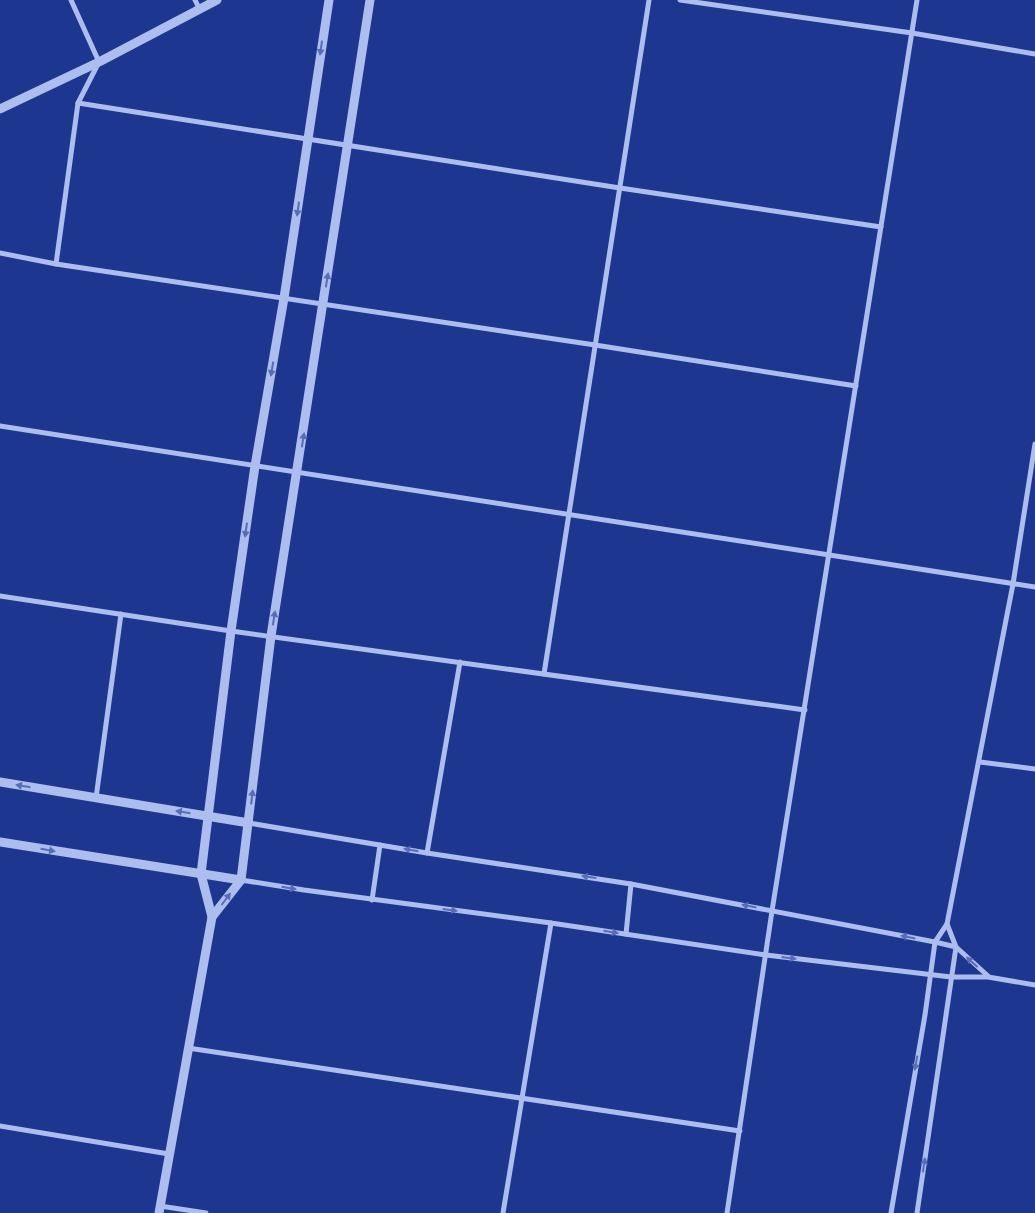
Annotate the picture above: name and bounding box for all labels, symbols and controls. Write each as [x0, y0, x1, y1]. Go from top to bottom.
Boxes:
one-way arrow [317, 41, 325, 57]
one-way arrow [293, 201, 301, 217]
one-way arrow [323, 271, 331, 287]
one-way arrow [267, 362, 275, 378]
one-way arrow [299, 432, 307, 448]
one-way arrow [241, 522, 249, 538]
one-way arrow [271, 610, 279, 626]
one-way arrow [15, 782, 31, 790]
one-way arrow [248, 788, 256, 804]
one-way arrow [175, 808, 191, 816]
one-way arrow [40, 846, 56, 854]
one-way arrow [403, 846, 419, 854]
one-way arrow [581, 873, 597, 881]
one-way arrow [281, 884, 297, 892]
one-way arrow [221, 893, 232, 906]
one-way arrow [740, 902, 756, 910]
one-way arrow [442, 906, 458, 914]
one-way arrow [603, 928, 619, 936]
one-way arrow [900, 932, 916, 940]
one-way arrow [781, 954, 797, 962]
one-way arrow [967, 956, 979, 968]
one-way arrow [912, 1055, 920, 1071]
one-way arrow [921, 1156, 929, 1172]

